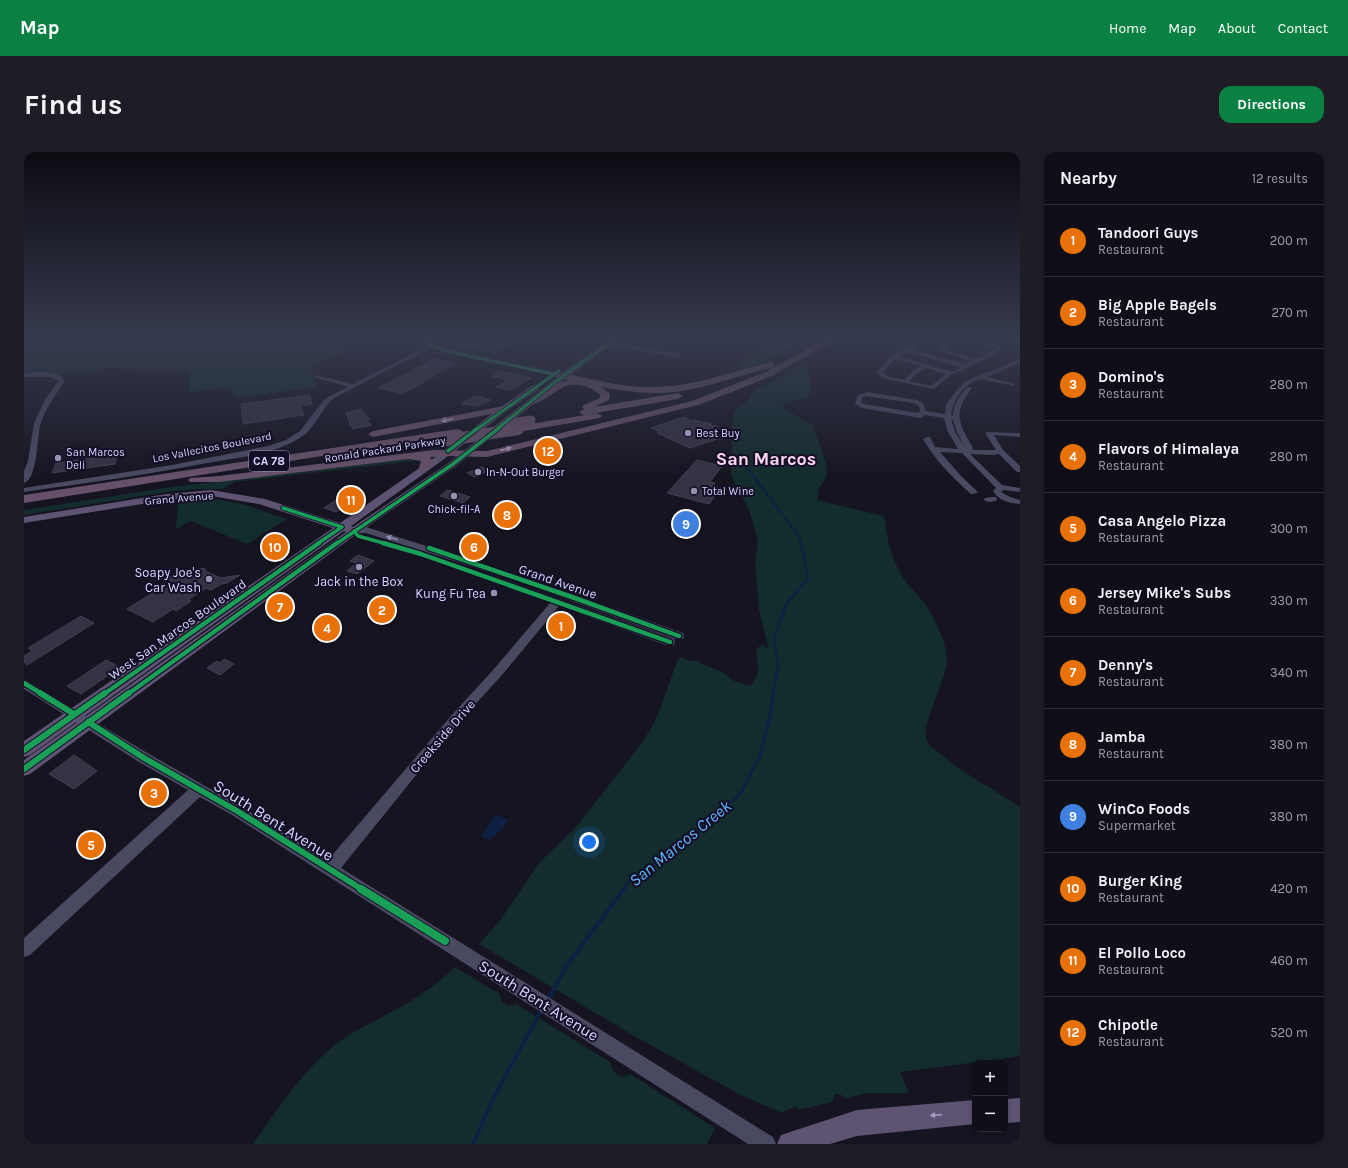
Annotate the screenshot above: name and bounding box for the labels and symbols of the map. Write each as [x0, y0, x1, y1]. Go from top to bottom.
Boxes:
one-way arrow [441, 417, 453, 423]
place label: Best Buy [696, 427, 740, 440]
marker: Best Buy [683, 428, 693, 438]
street label: Los Vallecitos Boulevard [151, 430, 273, 465]
street label: Ronald Packard Parkway [324, 434, 446, 465]
pin: 12 [535, 436, 561, 466]
place label: San Marcos Deli [66, 446, 125, 472]
one-way arrow [499, 446, 512, 452]
district label: San Marcos [716, 448, 816, 470]
road number: CA 78 [249, 451, 289, 471]
marker: San Marcos Deli [53, 453, 63, 463]
place label: In-N-Out Burger [486, 466, 565, 479]
marker: In-N-Out Burger [473, 467, 483, 477]
pin: 11 [338, 485, 364, 515]
place label: Total Wine [702, 485, 754, 498]
marker: Total Wine [689, 486, 699, 496]
street label: Grand Avenue [144, 489, 214, 508]
marker: Chick-fil-A [449, 491, 459, 501]
pin: 8 [494, 500, 520, 530]
place label: Chick-fil-A [428, 503, 481, 516]
pin: 9 [673, 509, 699, 539]
pin: 10 [262, 532, 288, 562]
pin: 6 [461, 532, 487, 562]
one-way arrow [385, 535, 397, 541]
street label: Grand Avenue [517, 561, 599, 602]
marker: Jack in the Box [354, 562, 364, 572]
place label: Soapy Joe's Car Wash [135, 565, 201, 595]
marker: Soapy Joe's Car Wash [204, 574, 214, 584]
place label: Jack in the Box [315, 574, 404, 589]
street label: West San Marcos Boulevard [106, 576, 249, 683]
place label: Kung Fu Tea [415, 586, 486, 601]
marker: Kung Fu Tea [489, 588, 499, 598]
pin: 7 [267, 592, 293, 622]
pin: 2 [369, 595, 395, 625]
pin: 1 [548, 611, 574, 641]
pin: 4 [314, 613, 340, 643]
street label: Creekside Drive [407, 696, 478, 776]
street label: South Bent Avenue [210, 776, 337, 865]
pin: 3 [141, 778, 167, 808]
water label: San Marcos Creek [625, 795, 735, 890]
pin: 5 [78, 830, 104, 860]
your location [579, 832, 599, 852]
street label: South Bent Avenue [475, 956, 602, 1045]
one-way arrow [930, 1111, 942, 1118]

